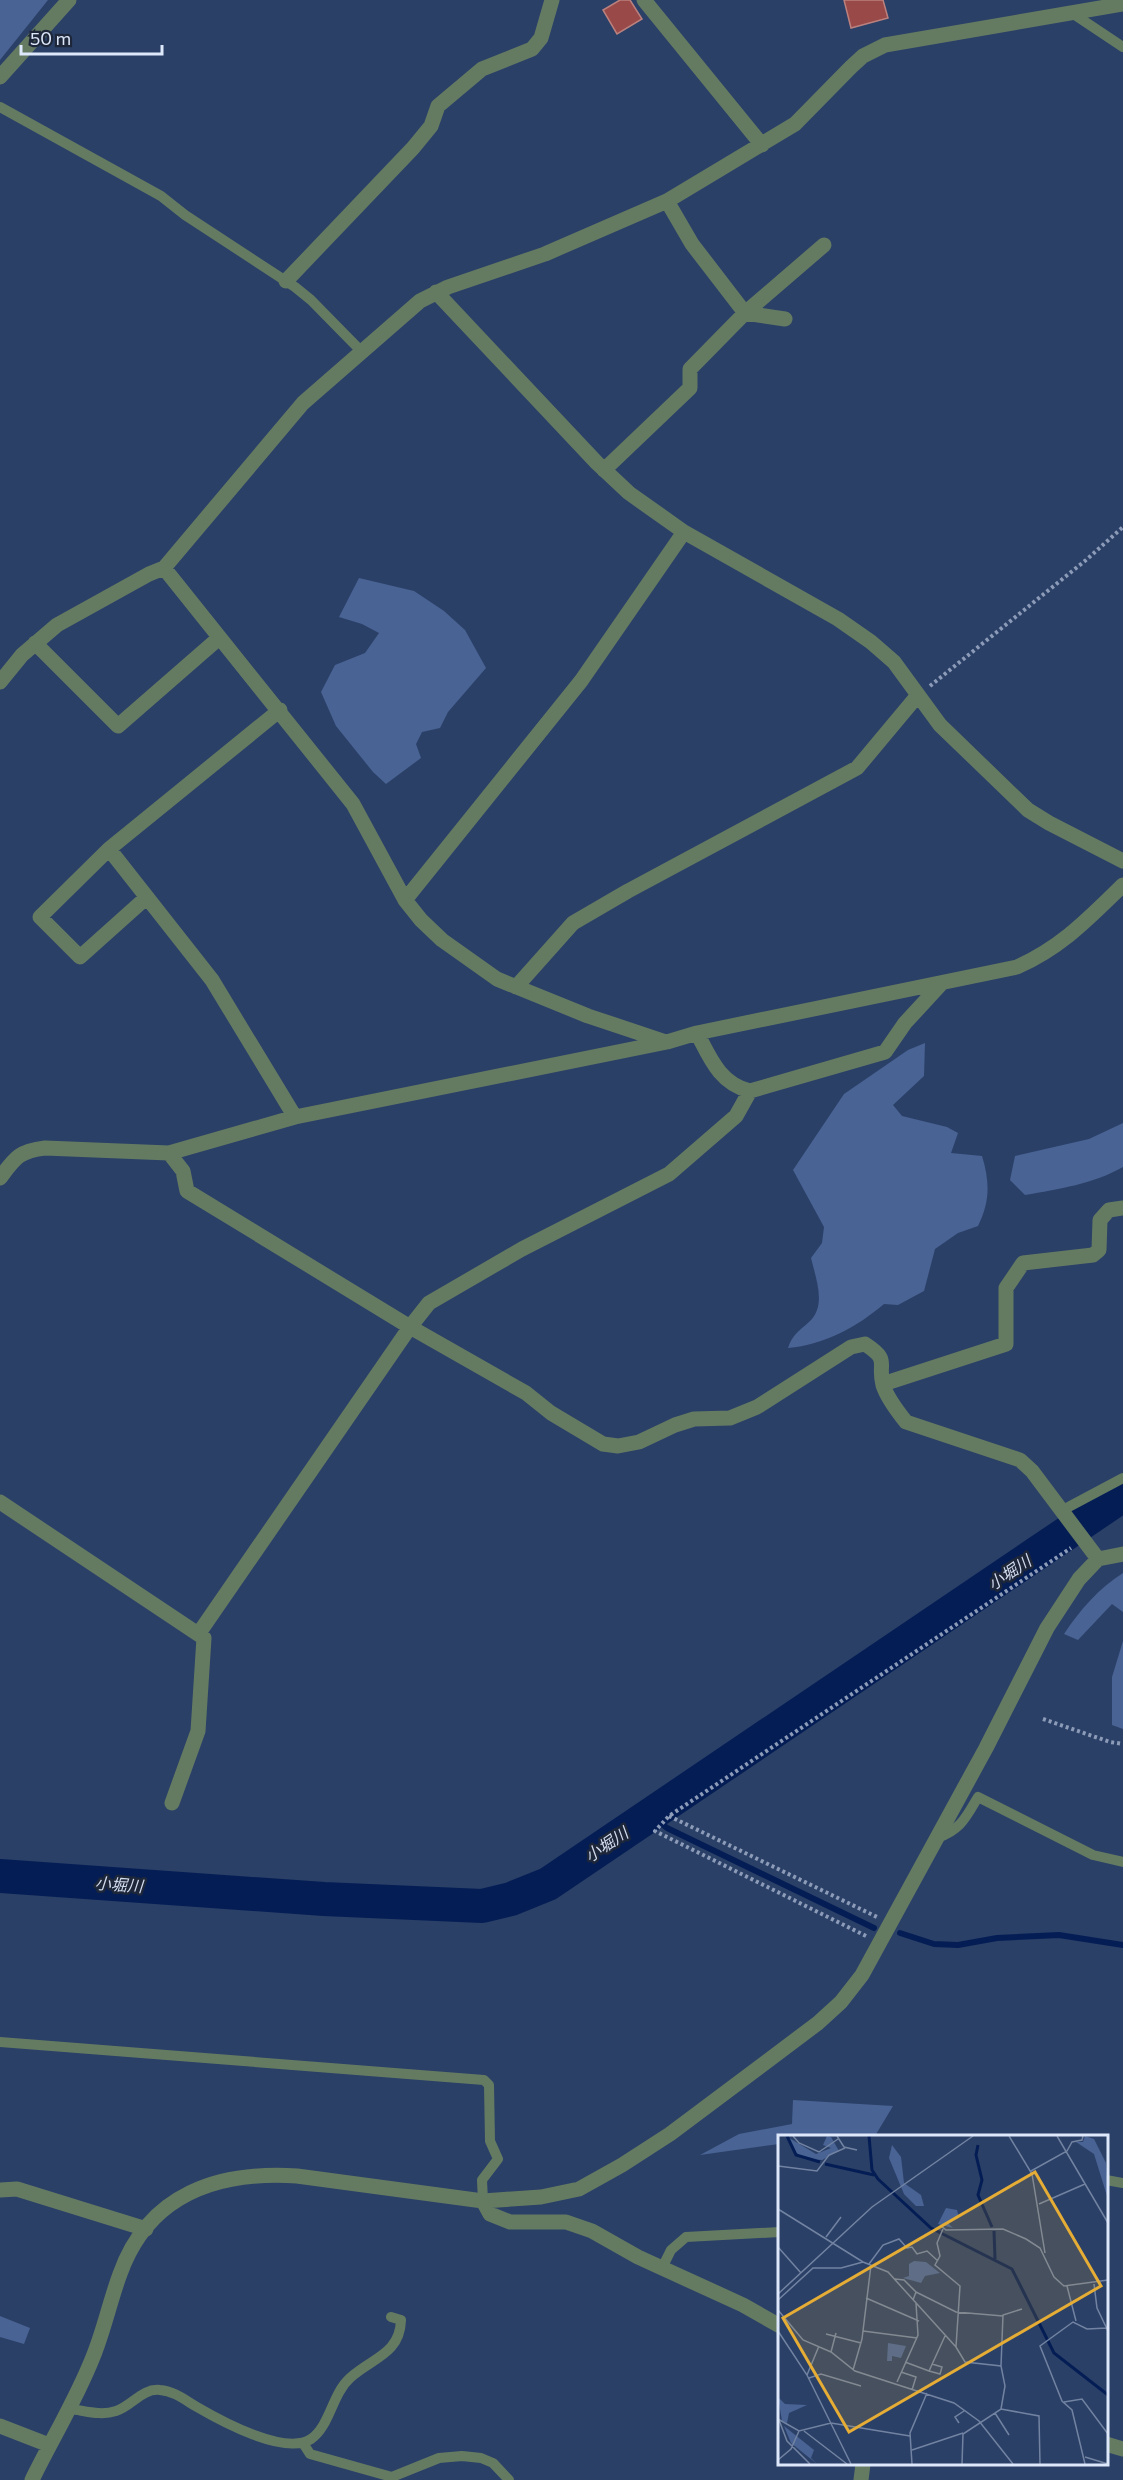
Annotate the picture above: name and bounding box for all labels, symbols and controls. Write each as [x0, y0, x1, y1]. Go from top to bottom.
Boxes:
scale bar [21, 18, 162, 56]
text: 50 m [30, 27, 71, 49]
water label: 小堀川 [984, 1550, 1036, 1593]
water label: 小堀川 [581, 1822, 633, 1865]
water label: 小堀川 [94, 1873, 146, 1895]
inset map [778, 2135, 1108, 2465]

